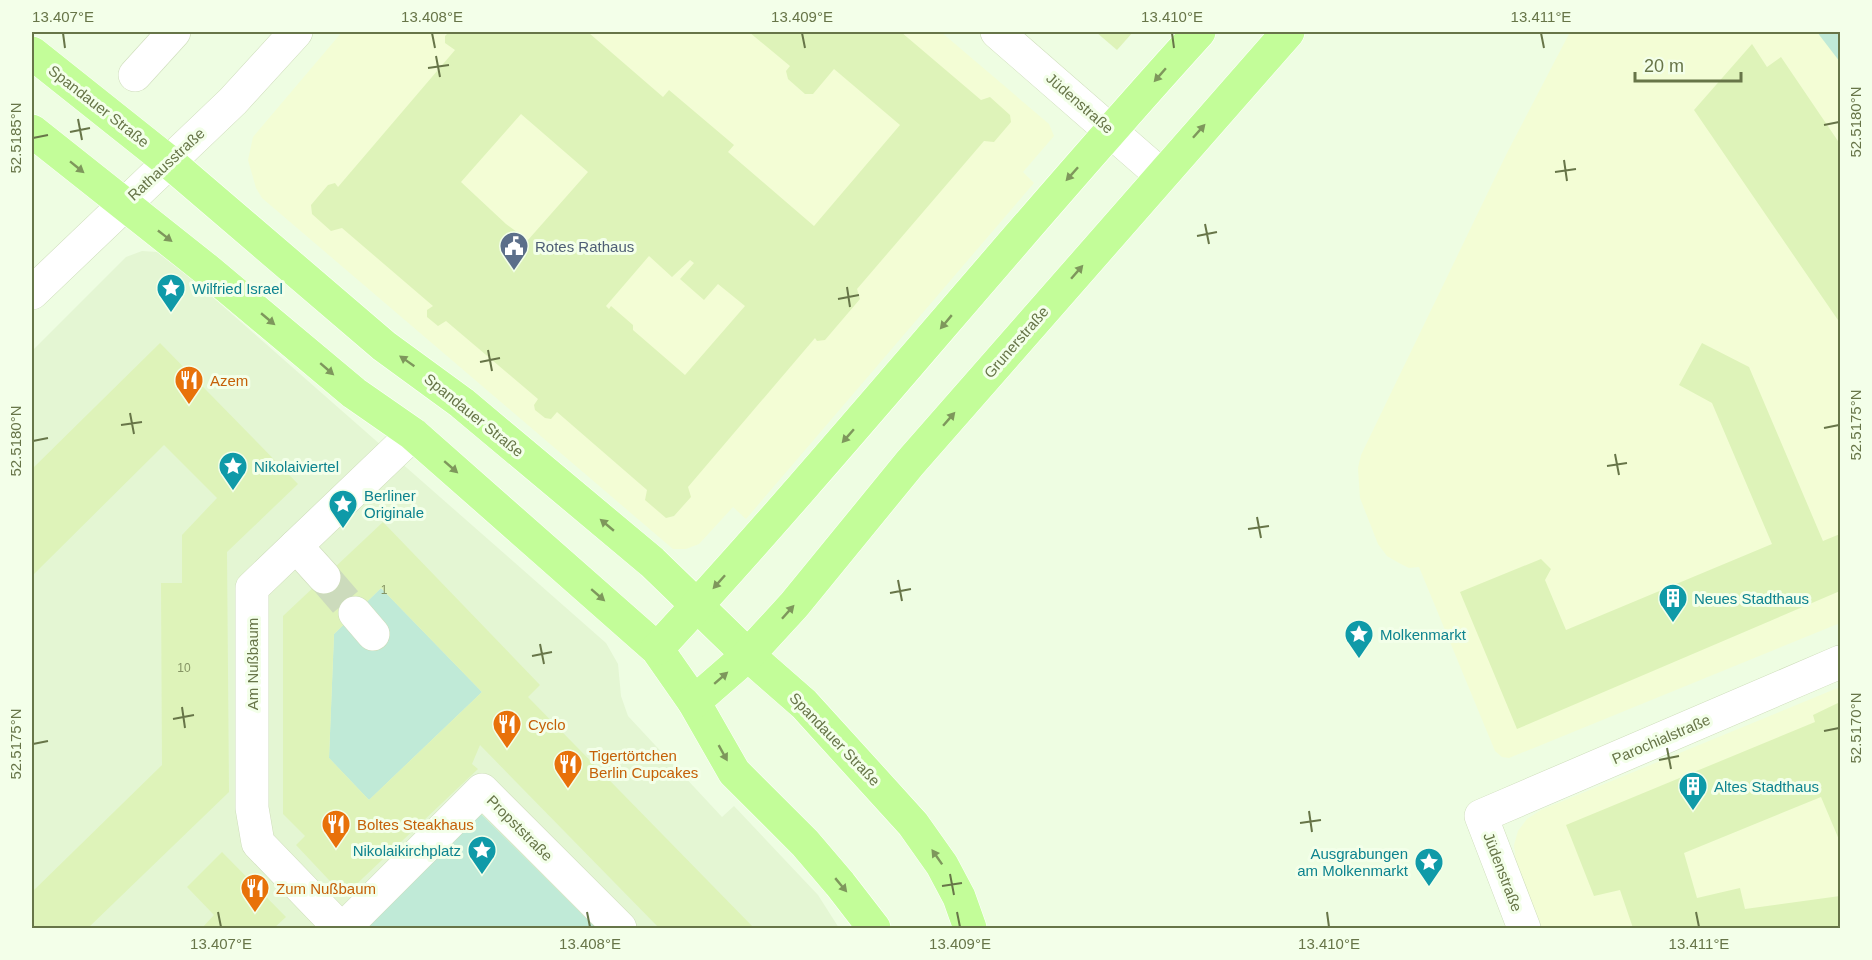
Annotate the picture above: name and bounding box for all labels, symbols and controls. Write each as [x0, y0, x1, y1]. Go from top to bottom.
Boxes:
text: 13.407°E [32, 8, 94, 25]
text: 13.408°E [401, 8, 463, 25]
text: 13.409°E [771, 8, 833, 25]
text: 13.410°E [1141, 8, 1203, 25]
text: 13.411°E [1511, 8, 1571, 25]
scale bar [1635, 45, 1742, 83]
text: 20 m [1644, 56, 1684, 76]
street label: Spandauer Straße [45, 62, 153, 150]
one-way arrow [1154, 67, 1167, 82]
street label: Jüdenstraße [1043, 69, 1117, 137]
text: 52.5180°N [1847, 86, 1864, 158]
text: 52.5185°N [7, 102, 24, 174]
street label: Rathausstraße [124, 124, 208, 204]
one-way arrow [1192, 124, 1205, 139]
one-way arrow [69, 160, 85, 173]
one-way arrow [1066, 166, 1079, 181]
one-way arrow [158, 230, 173, 242]
public building icon: Rotes Rathaus [498, 230, 530, 272]
place label: Rotes Rathaus [535, 238, 634, 255]
one-way arrow [1070, 265, 1083, 280]
place icon: Wilfried Israel [155, 272, 187, 314]
place label: Wilfried Israel [192, 280, 283, 297]
street label: Grunerstraße [980, 303, 1052, 381]
one-way arrow [260, 313, 275, 325]
one-way arrow [940, 314, 953, 329]
one-way arrow [399, 356, 415, 367]
one-way arrow [319, 363, 335, 376]
restaurant icon: Azem [173, 364, 205, 406]
street label: Spandauer Straße [421, 370, 527, 460]
place label: Azem [210, 372, 248, 389]
text: 52.5175°N [1847, 389, 1864, 461]
text: 52.5180°N [7, 405, 24, 477]
one-way arrow [942, 412, 955, 427]
one-way arrow [842, 428, 855, 443]
place icon: Nikolaiviertel [217, 450, 249, 492]
place label: Nikolaiviertel [254, 458, 339, 475]
one-way arrow [443, 460, 458, 473]
place label: Berliner Originale [364, 487, 424, 521]
place icon: Berliner Originale [327, 488, 359, 530]
one-way arrow [599, 518, 615, 531]
one-way arrow [713, 574, 726, 589]
building icon: Neues Stadthaus [1657, 582, 1689, 624]
house number: 1 [381, 583, 388, 597]
one-way arrow [590, 588, 605, 601]
place label: Neues Stadthaus [1694, 590, 1809, 607]
one-way arrow [781, 605, 794, 620]
street label: Am Nußbaum [244, 618, 261, 710]
place icon: Molkenmarkt [1343, 618, 1375, 660]
place label: Molkenmarkt [1380, 626, 1467, 643]
house number: 10 [177, 661, 191, 675]
one-way arrow [713, 672, 728, 685]
street label: Spandauer Straße [786, 689, 884, 789]
text: 52.5170°N [1847, 692, 1864, 764]
text: 52.5175°N [7, 708, 24, 780]
restaurant icon: Cyclo [491, 708, 523, 750]
street label: Parochialstraße [1609, 711, 1713, 767]
place label: Cyclo [528, 716, 566, 733]
one-way arrow [718, 744, 728, 761]
place label: Tigertörtchen Berlin Cupcakes [589, 747, 698, 781]
restaurant icon: Tigertörtchen Berlin Cupcakes [552, 748, 584, 790]
building icon: Altes Stadthaus [1677, 770, 1709, 812]
place label: Altes Stadthaus [1714, 778, 1819, 795]
street label: Propststraße [484, 792, 556, 864]
restaurant icon: Boltes Steakhaus [320, 808, 352, 850]
place label: Boltes Steakhaus [357, 816, 474, 833]
street label: Jüdenstraße [1480, 830, 1526, 914]
place icon: Nikolaikirchplatz [466, 834, 498, 876]
place label: Nikolaikirchplatz [353, 842, 461, 859]
place label: Ausgrabungen am Molkenmarkt [1297, 845, 1409, 879]
place icon: Ausgrabungen am Molkenmarkt [1413, 846, 1445, 888]
one-way arrow [931, 849, 943, 865]
restaurant icon: Zum Nußbaum [239, 872, 271, 914]
one-way arrow [834, 877, 847, 892]
place label: Zum Nußbaum [276, 880, 376, 897]
text: 13.407°E [190, 935, 252, 952]
text: 13.408°E [559, 935, 621, 952]
text: 13.409°E [929, 935, 991, 952]
text: 13.410°E [1298, 935, 1360, 952]
text: 13.411°E [1669, 935, 1729, 952]

